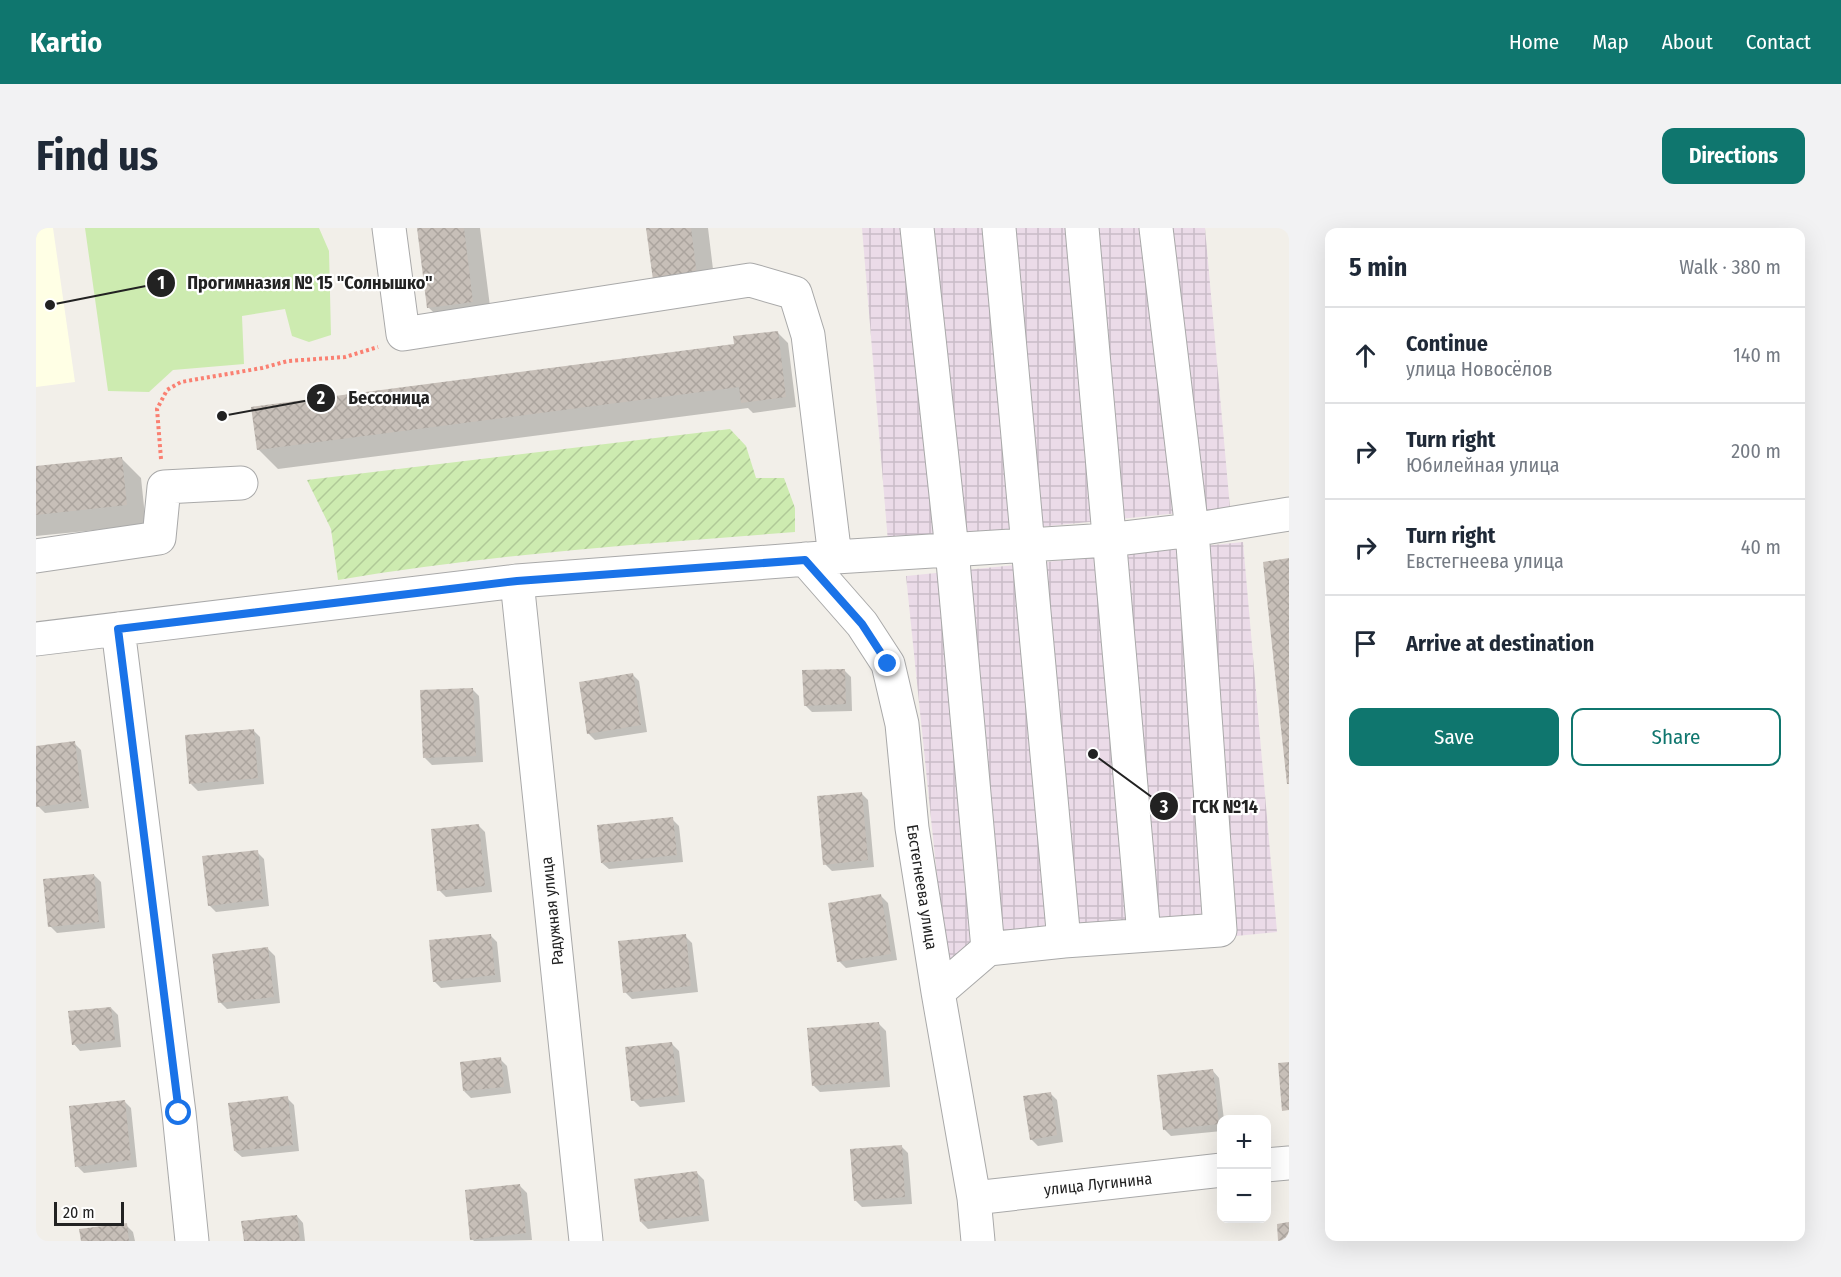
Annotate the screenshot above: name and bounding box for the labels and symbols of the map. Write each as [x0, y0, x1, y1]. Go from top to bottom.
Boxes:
callout: Прогимназия № 15 "Солнышко" [146, 265, 445, 301]
text: 1 [157, 272, 165, 294]
text: Прогимназия № 15 "Солнышко" [187, 272, 433, 294]
callout: Бессоница [306, 380, 441, 416]
text: 2 [316, 387, 325, 409]
text: Бессоница [348, 387, 430, 409]
route end [874, 650, 900, 676]
callout: ГСК №14 [1149, 788, 1270, 824]
text: 3 [1159, 796, 1169, 818]
text: ГСК №14 [1192, 796, 1258, 818]
street label: Евстегнеева улица [903, 823, 941, 951]
street label: Радужная улица [537, 856, 567, 966]
route start [165, 1099, 191, 1125]
street label: улица Лугинина [1043, 1169, 1153, 1199]
scale bar [54, 1199, 124, 1226]

